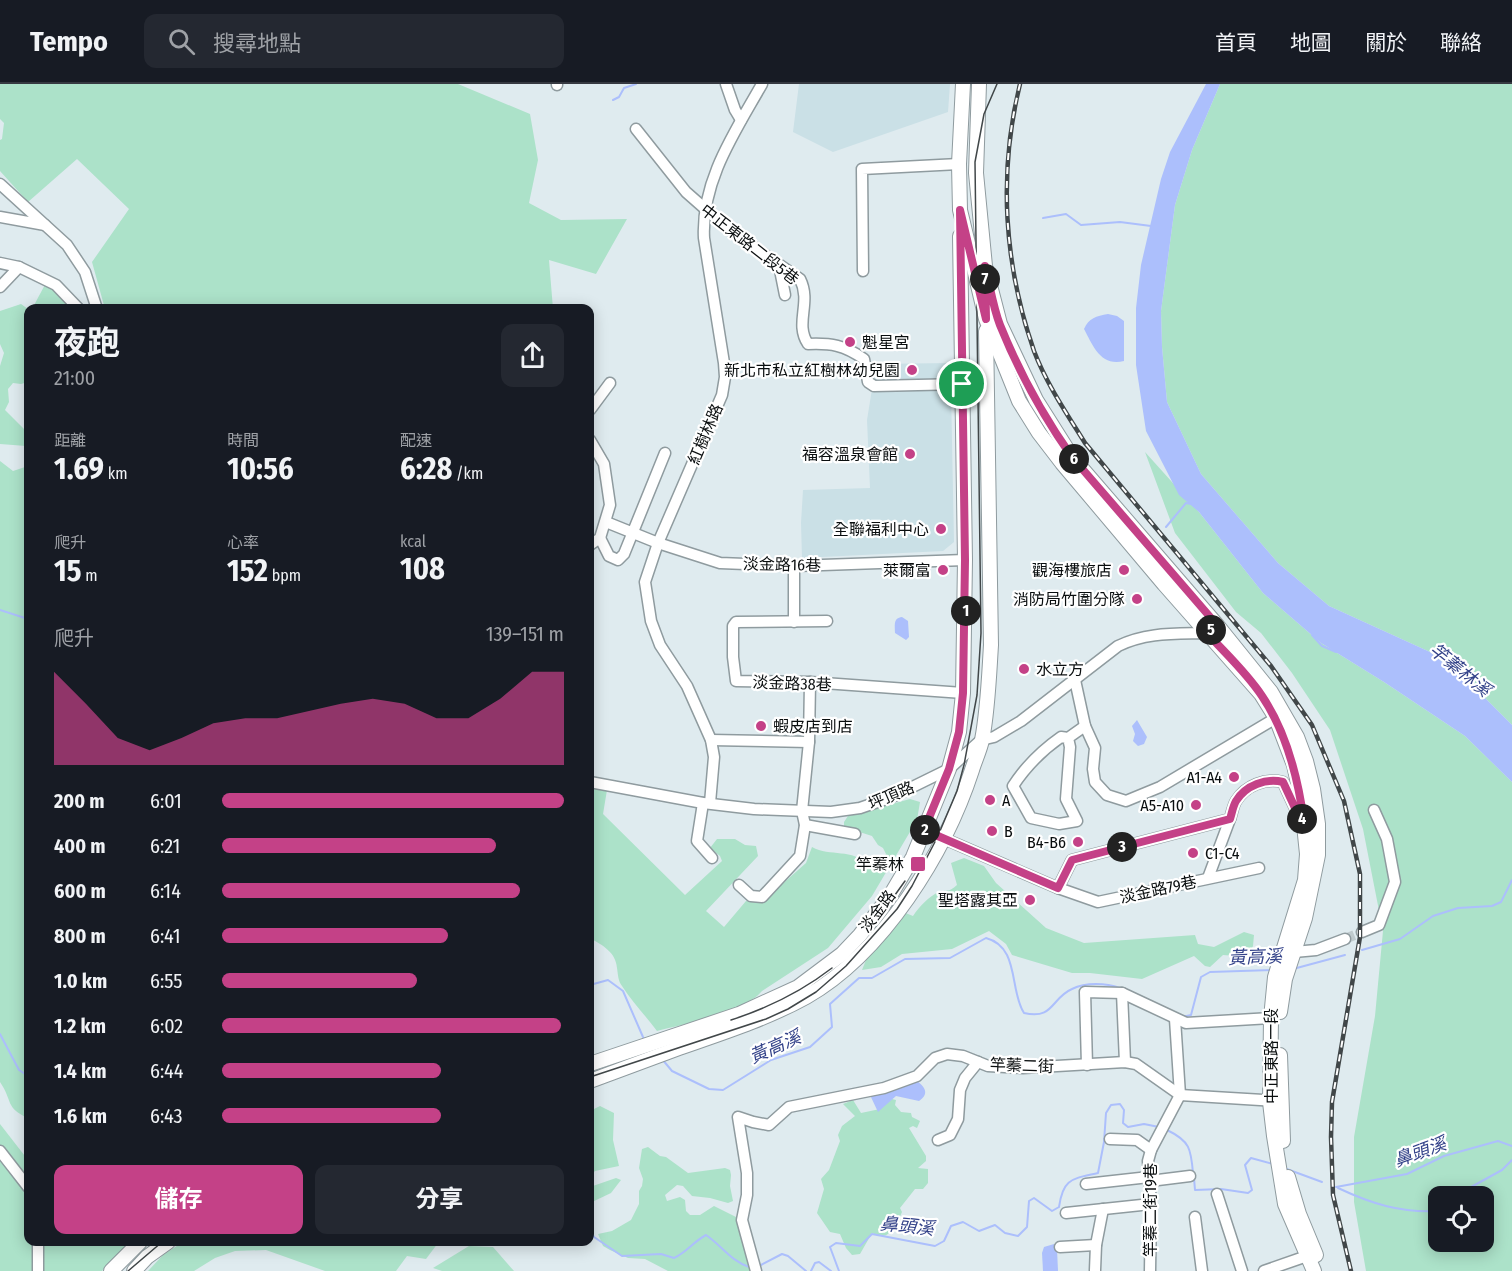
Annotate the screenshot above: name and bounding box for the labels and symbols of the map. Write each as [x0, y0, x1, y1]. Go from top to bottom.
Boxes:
street label: 中正東路二段5巷 [697, 200, 803, 289]
pin: 7 [970, 264, 1000, 294]
place label: 魁星宮 [862, 333, 910, 352]
marker: 魁星宮 [843, 335, 857, 349]
pin [936, 358, 987, 409]
place label: 新北市私立紅樹林幼兒園 [724, 361, 900, 380]
marker: 新北市私立紅樹林幼兒園 [905, 363, 919, 377]
street label: 紅樹林路 [684, 401, 727, 467]
pin: 6 [1059, 444, 1089, 474]
place label: 福容溫泉會館 [802, 445, 898, 464]
marker: 福容溫泉會館 [903, 447, 917, 461]
place label: 全聯福利中心 [833, 520, 929, 539]
marker: 全聯福利中心 [934, 522, 948, 536]
street label: 淡金路16巷 [743, 554, 821, 575]
place label: 萊爾富 [883, 561, 931, 580]
place label: 觀海樓旅店 [1032, 561, 1112, 580]
marker: 萊爾富 [936, 563, 950, 577]
marker: 觀海樓旅店 [1117, 563, 1131, 577]
place label: 消防局竹圍分隊 [1013, 590, 1125, 609]
marker: 消防局竹圍分隊 [1130, 592, 1144, 606]
pin: 1 [951, 596, 981, 626]
pin: 5 [1196, 615, 1226, 645]
water label: 竿蓁林溪 [1425, 639, 1497, 703]
place label: 水立方 [1036, 660, 1084, 679]
marker: 水立方 [1017, 662, 1031, 676]
street label: 淡金路38巷 [752, 673, 832, 694]
place label: 蝦皮店到店 [773, 717, 853, 736]
marker: 蝦皮店到店 [754, 719, 768, 733]
place label: A1-A4 [1187, 768, 1222, 787]
marker: A1-A4 [1227, 770, 1241, 784]
street label: 坪頂路 [865, 777, 917, 814]
place label: A [1002, 791, 1011, 810]
marker: A [983, 793, 997, 807]
place label: A5-A10 [1140, 796, 1184, 815]
marker: A5-A10 [1189, 798, 1203, 812]
pin: 4 [1287, 804, 1317, 834]
pin: 2 [910, 815, 940, 845]
place label: B [1004, 822, 1013, 841]
marker: B [985, 824, 999, 838]
pin: 3 [1107, 832, 1137, 862]
place label: B4-B6 [1027, 833, 1066, 852]
marker: B4-B6 [1071, 835, 1085, 849]
place label: C1-C4 [1205, 844, 1240, 863]
marker: C1-C4 [1186, 846, 1200, 860]
place label: 竿蓁林 [856, 855, 904, 874]
marker: 竿蓁林 [909, 855, 927, 873]
street label: 淡金路79巷 [1118, 872, 1198, 907]
street label: 淡金路 [855, 886, 899, 936]
place label: 聖塔露其亞 [938, 891, 1018, 910]
marker: 聖塔露其亞 [1023, 893, 1037, 907]
water label: 黃高溪 [1228, 945, 1285, 969]
street label: 中正東路一段 [1262, 1008, 1281, 1104]
water label: 黃高溪 [746, 1025, 807, 1068]
street label: 竿蓁二街 [990, 1055, 1054, 1076]
water label: 鼻頭溪 [1391, 1131, 1452, 1172]
street label: 竿蓁二街19巷 [1141, 1163, 1160, 1257]
water label: 鼻頭溪 [879, 1212, 938, 1240]

